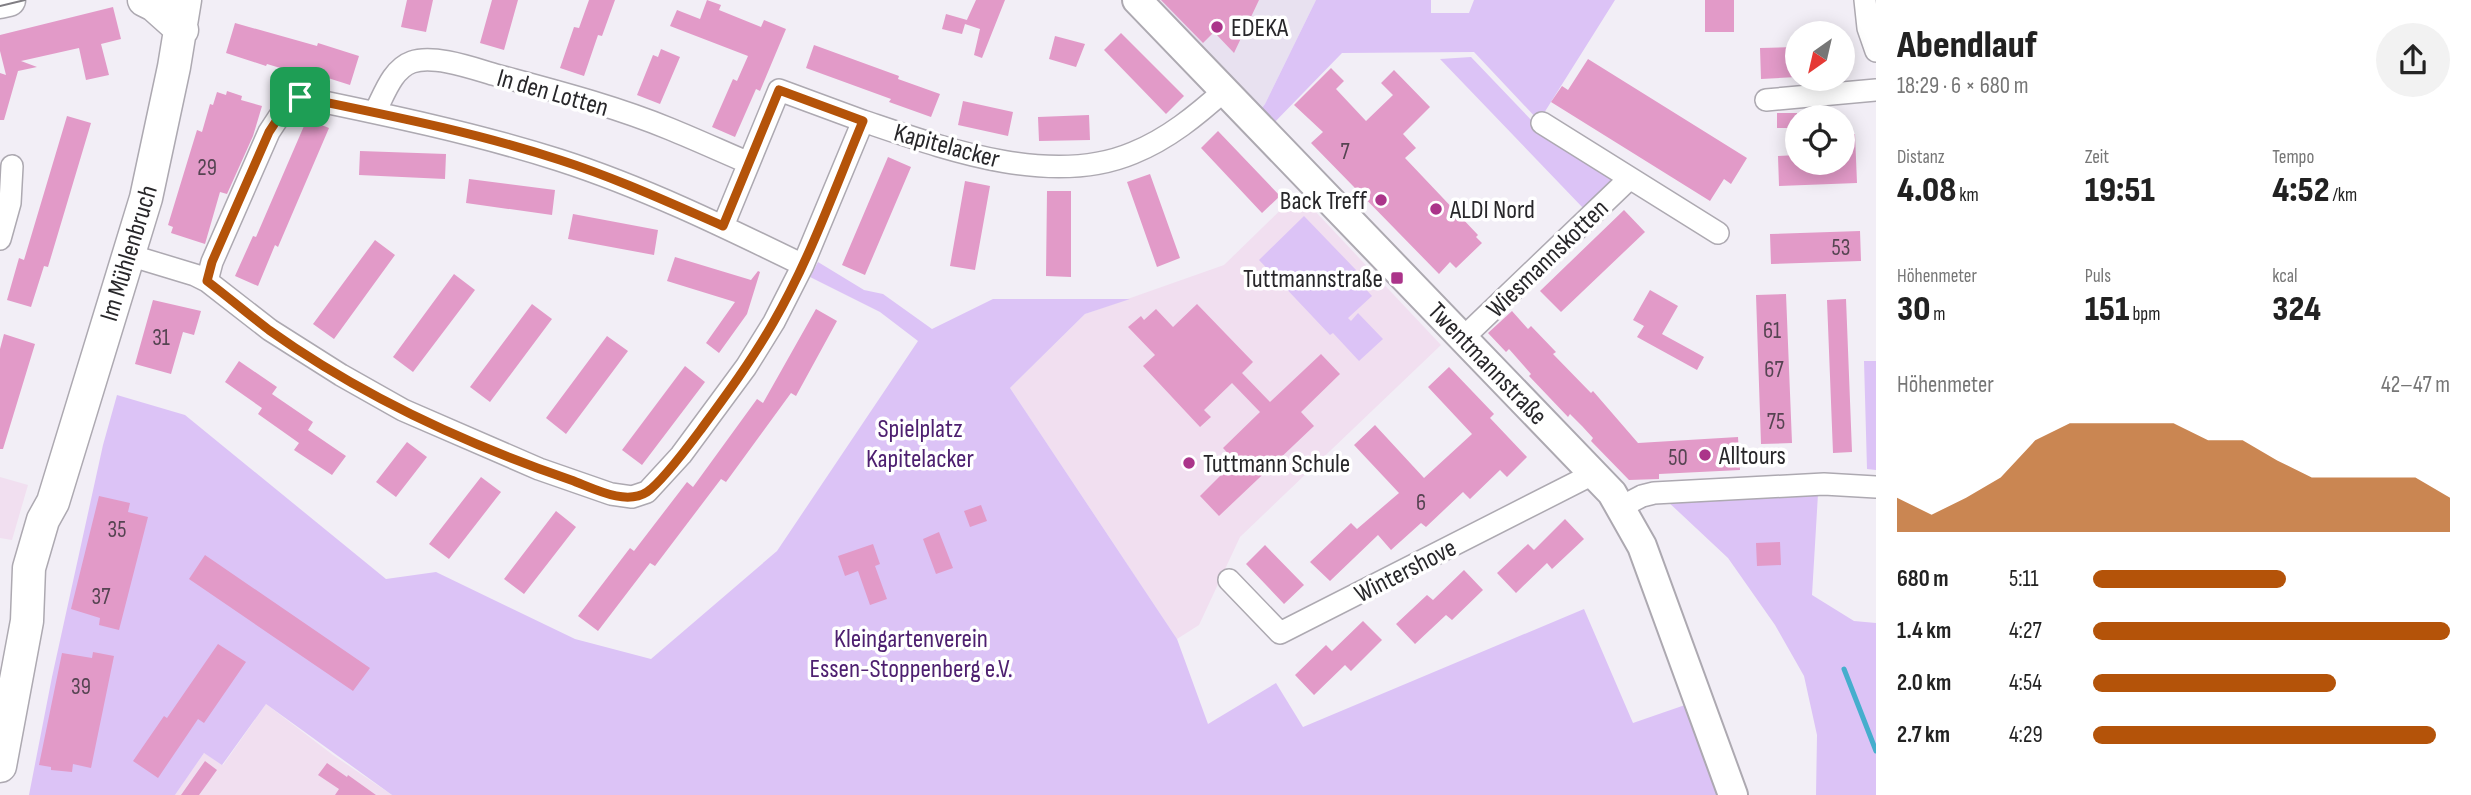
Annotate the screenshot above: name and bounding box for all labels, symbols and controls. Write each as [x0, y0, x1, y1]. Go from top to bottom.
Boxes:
place label: EDEKA [1231, 13, 1289, 44]
marker: EDEKA [1209, 19, 1225, 35]
north arrow [1785, 21, 1855, 91]
map controls [1785, 21, 1855, 175]
text: Abendlauf [1897, 23, 2037, 68]
button: share [2376, 23, 2450, 97]
street label: In den Lotten [493, 63, 612, 124]
pin [270, 67, 330, 127]
text: 18:29 · 6 × 680 m [1897, 72, 2029, 100]
icon: arrive [281, 78, 319, 116]
button: locate [1785, 105, 1855, 175]
street label: Kapitelacker [890, 117, 1003, 176]
house number: 7 [1340, 138, 1350, 166]
text: Distanz [1897, 146, 1945, 169]
text: Zeit [2085, 146, 2109, 169]
text: Tempo [2272, 146, 2314, 169]
house number: 29 [197, 154, 217, 182]
text: 4.08 [1897, 169, 1956, 212]
text: 19:51 [2085, 169, 2155, 212]
text: 4:52 [2272, 169, 2329, 212]
street label: Im Mühlenbruch [94, 182, 165, 325]
text: km [1956, 184, 1979, 207]
text: /km [2329, 184, 2357, 207]
place label: Back Treff [1280, 186, 1367, 217]
marker: Back Treff [1373, 192, 1389, 208]
street label: Wiesmannskotten [1481, 193, 1615, 325]
place label: ALDI Nord [1449, 195, 1535, 226]
marker: ALDI Nord [1428, 201, 1444, 217]
house number: 53 [1832, 234, 1850, 262]
place label: Tuttmannstraße [1243, 264, 1383, 295]
text: Höhenmeter [1897, 265, 1977, 288]
text: Puls [2085, 265, 2111, 288]
text: kcal [2272, 265, 2297, 288]
marker: Tuttmannstraße [1389, 270, 1405, 286]
text: 30 [1897, 288, 1930, 331]
text: 151 [2085, 288, 2129, 331]
text: 324 [2272, 288, 2321, 331]
street label: Twentmannstraße [1421, 296, 1553, 432]
text: m [1930, 303, 1946, 326]
text: bpm [2129, 303, 2160, 326]
house number: 61 [1763, 317, 1781, 345]
house number: 31 [152, 324, 170, 352]
house number: 67 [1764, 356, 1784, 384]
text: Höhenmeter [1897, 371, 1994, 399]
text: 42–47 m [2381, 371, 2450, 399]
house number: 75 [1767, 408, 1785, 436]
park label: Spielplatz Kapitelacker [866, 414, 975, 475]
place label: Alltours [1718, 441, 1786, 472]
house number: 50 [1668, 444, 1688, 472]
marker: Alltours [1697, 447, 1713, 463]
place label: Tuttmann Schule [1203, 449, 1350, 480]
marker: Tuttmann Schule [1181, 455, 1197, 471]
house number: 6 [1416, 489, 1426, 517]
house number: 35 [108, 516, 126, 544]
street label: Wintershove [1350, 533, 1462, 610]
text: 680 m [1897, 565, 1948, 593]
text: 5:11 [2009, 565, 2039, 593]
house number: 37 [92, 583, 110, 611]
text: 1.4 km [1897, 617, 1951, 645]
text: 4:27 [2009, 617, 2042, 645]
park label: Kleingartenverein Essen-Stoppenberg e.V. [809, 624, 1013, 685]
text: 2.0 km [1897, 669, 1951, 697]
text: 4:54 [2009, 669, 2042, 697]
house number: 39 [71, 673, 91, 701]
text: 2.7 km [1897, 721, 1950, 749]
text: 4:29 [2009, 721, 2043, 749]

